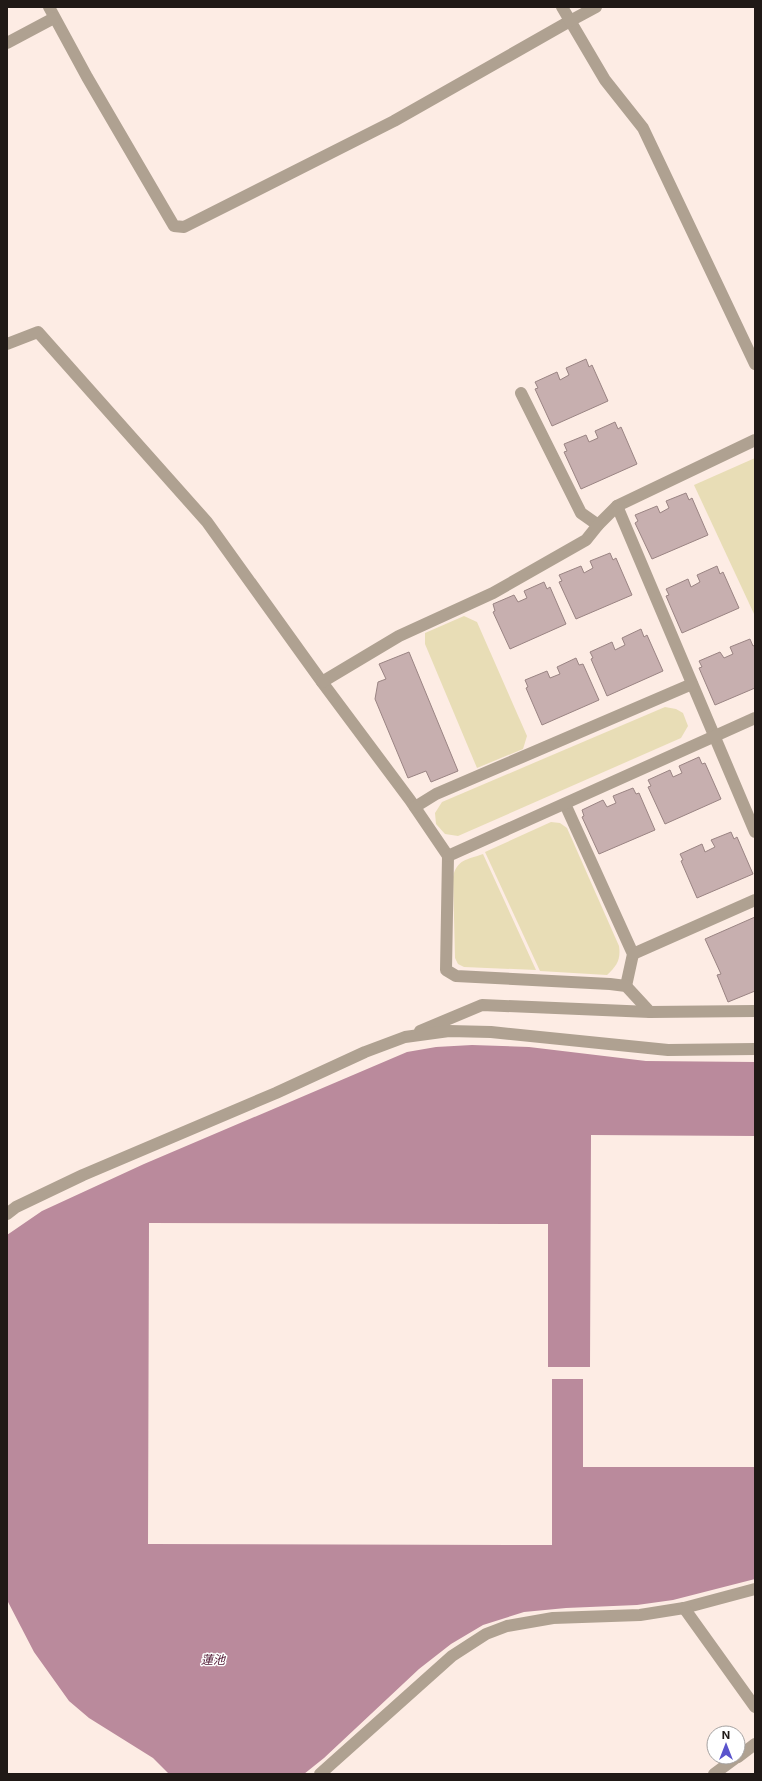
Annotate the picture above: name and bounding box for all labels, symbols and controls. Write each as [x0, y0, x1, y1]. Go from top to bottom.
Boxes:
water label: 蓮池 [201, 1652, 226, 1667]
north arrow [706, 1725, 746, 1765]
text: N [722, 1728, 730, 1742]

